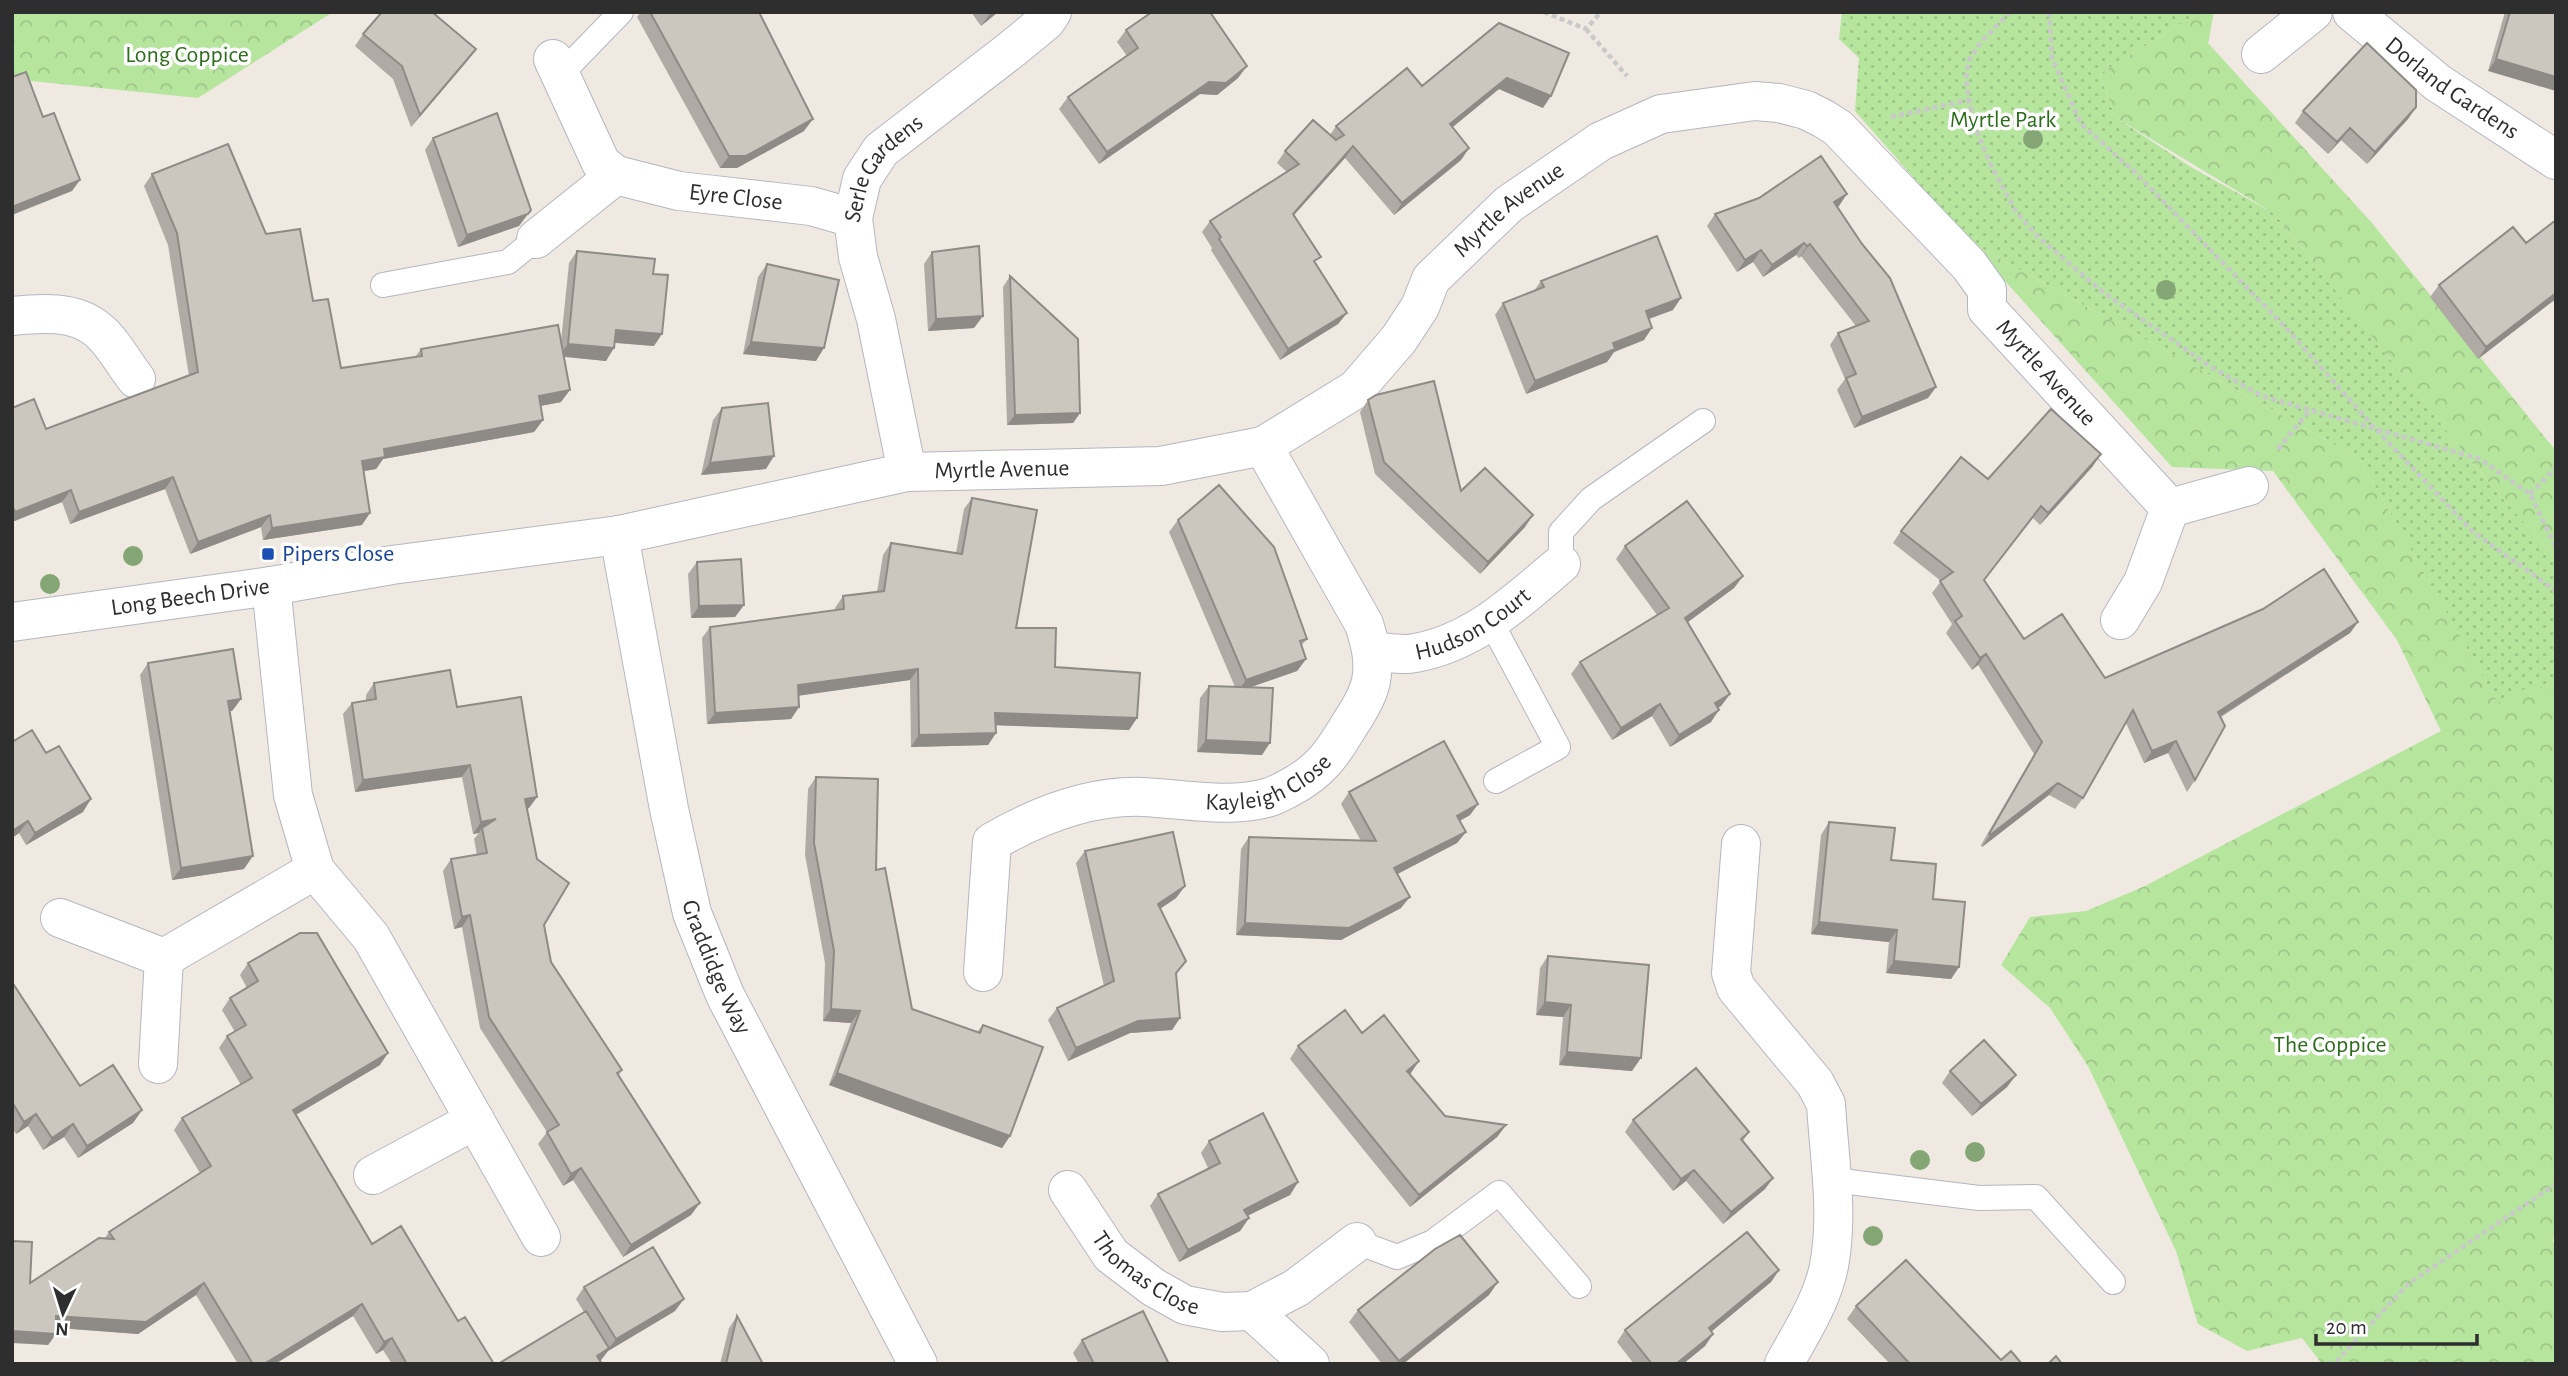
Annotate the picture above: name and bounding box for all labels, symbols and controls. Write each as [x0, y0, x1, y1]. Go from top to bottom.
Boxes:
street label: Dorland Gardens [2381, 33, 2523, 144]
park label: Long Coppice [125, 43, 249, 67]
park label: Myrtle Park [1950, 108, 2056, 132]
street label: Serle Gardens [840, 110, 927, 225]
street label: Myrtle Avenue [1449, 158, 1568, 262]
street label: Eyre Close [688, 180, 784, 215]
street label: Myrtle Avenue [1991, 315, 2100, 431]
street label: Myrtle Avenue [934, 456, 1070, 483]
place label: Pipers Close [282, 542, 394, 566]
marker: Pipers Close [260, 546, 276, 562]
street label: Long Beech Drive [110, 574, 271, 620]
street label: Hudson Court [1413, 583, 1535, 665]
street label: Kayleigh Close [1205, 750, 1336, 815]
street label: Graddidge Way [678, 898, 755, 1038]
park label: The Coppice [2273, 1033, 2387, 1057]
street label: Thomas Close [1087, 1227, 1201, 1319]
north arrow [28, 1278, 98, 1348]
scale bar [2316, 1302, 2477, 1346]
text: 20 m [2326, 1317, 2367, 1338]
text: N [55, 1319, 69, 1338]

